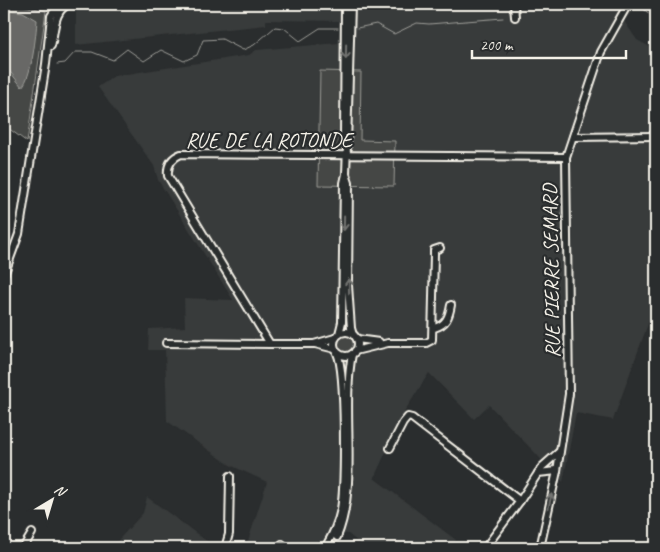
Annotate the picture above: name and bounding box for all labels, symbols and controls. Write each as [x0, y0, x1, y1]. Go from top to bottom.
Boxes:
scale bar [472, 28, 626, 60]
text: 200 m [480, 36, 514, 55]
one-way arrow [341, 44, 350, 60]
street label: RUE DE LA ROTONDE [186, 127, 355, 153]
street label: RUE PIERRE SEMARD [536, 182, 566, 358]
one-way arrow [339, 214, 349, 230]
one-way arrow [344, 279, 353, 295]
north arrow [28, 474, 78, 524]
text: N [51, 481, 70, 501]
one-way arrow [546, 493, 555, 509]

